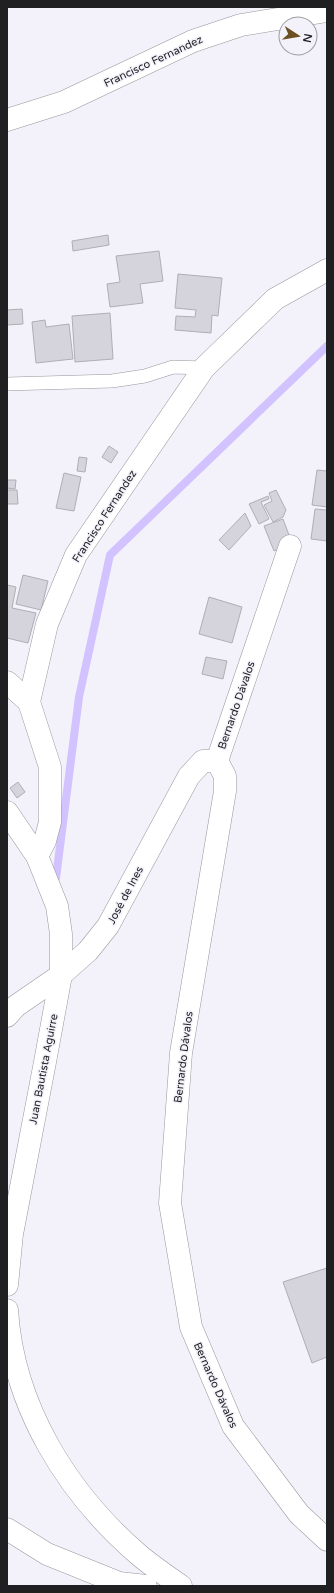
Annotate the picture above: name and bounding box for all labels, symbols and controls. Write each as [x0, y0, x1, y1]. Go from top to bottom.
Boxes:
north arrow [278, 16, 318, 56]
text: N [300, 32, 315, 44]
street label: Francisco Fernandez [102, 33, 205, 90]
street label: Francisco Fernandez [70, 467, 139, 565]
street label: Bernardo Dávalos [215, 659, 258, 751]
street label: José de Ines [105, 864, 146, 926]
street label: Bernardo Dávalos [171, 1010, 196, 1104]
street label: Juan Bautista Aguirre [26, 1013, 61, 1125]
street label: Bernardo Dávalos [191, 1340, 240, 1430]

